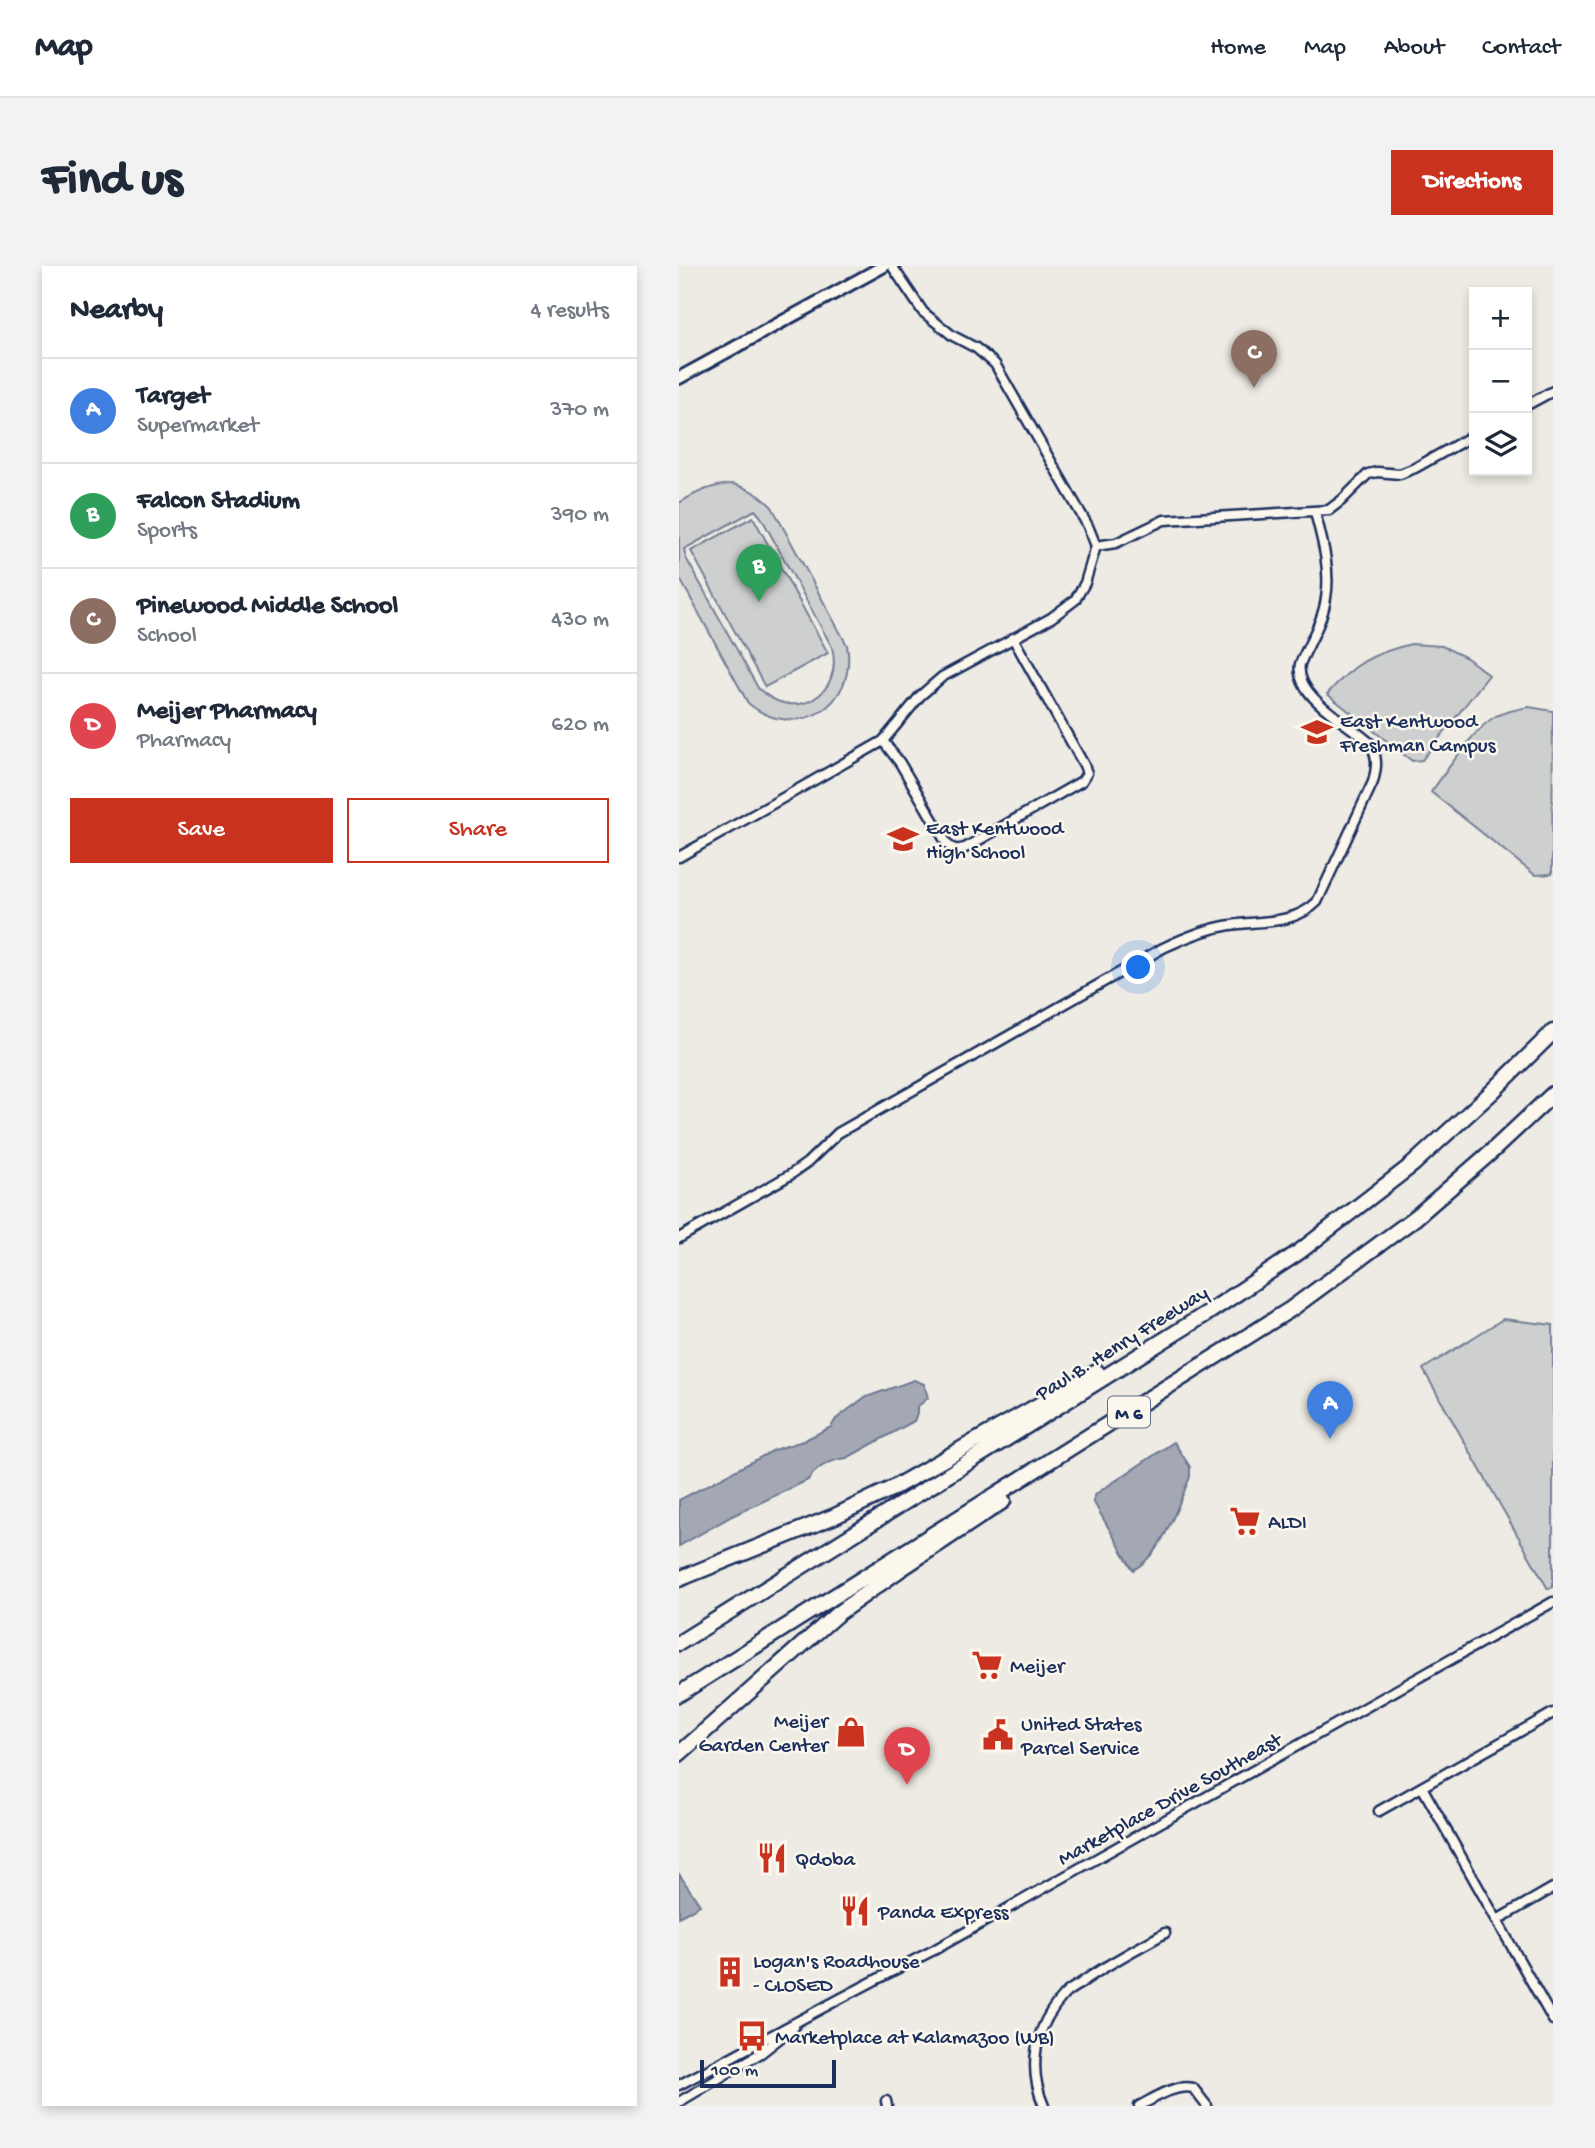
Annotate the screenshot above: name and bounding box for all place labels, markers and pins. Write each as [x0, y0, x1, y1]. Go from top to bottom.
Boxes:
pin: C [1231, 330, 1277, 388]
pin: B [736, 544, 782, 602]
place label: East Kentwood Freshman Campus [1339, 711, 1497, 760]
school or university icon: East Kentwood Freshman Campus [1300, 715, 1334, 749]
place label: East Kentwood High School [926, 818, 1065, 867]
school or university icon: East Kentwood High School [886, 822, 920, 856]
pin: A [1307, 1381, 1353, 1439]
supermarket icon: ALDI [1228, 1504, 1262, 1538]
place label: ALDI [1268, 1512, 1307, 1537]
supermarket icon: Meijer [970, 1648, 1004, 1682]
place label: Meijer [1010, 1656, 1066, 1681]
place label: Meijer Garden Center [699, 1711, 830, 1760]
place label: United States Parcel Service [1020, 1714, 1143, 1763]
shop icon: Meijer Garden Center [834, 1715, 868, 1749]
public building icon: United States Parcel Service [981, 1718, 1015, 1752]
pin: D [884, 1727, 930, 1785]
restaurant icon: Qdoba [755, 1841, 789, 1875]
place label: Qdoba [795, 1849, 856, 1874]
restaurant icon: Panda Express [838, 1894, 872, 1928]
place label: Panda Express [877, 1902, 1010, 1927]
place label: Logan's Roadhouse - CLOSED [753, 1951, 921, 2000]
building icon: Logan's Roadhouse - CLOSED [713, 1955, 747, 1989]
bus stop icon: Marketplace at Kalamazoo (WB) [735, 2019, 769, 2053]
place label: Marketplace at Kalamazoo (WB) [775, 2027, 1055, 2052]

